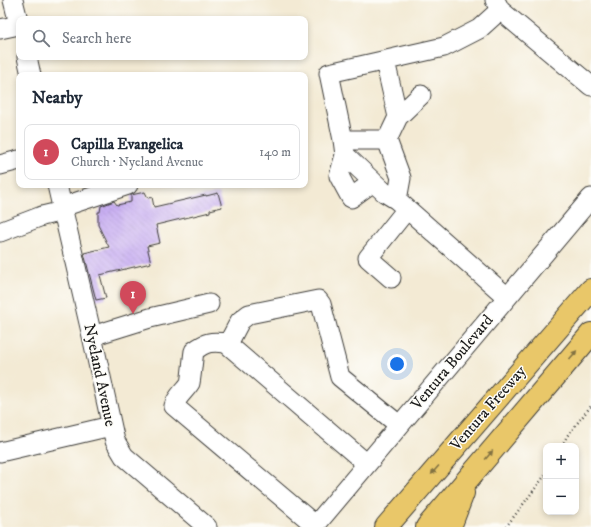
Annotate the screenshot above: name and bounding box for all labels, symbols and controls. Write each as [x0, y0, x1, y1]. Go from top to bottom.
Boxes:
search box [16, 16, 308, 60]
icon: search [30, 27, 52, 49]
text: Search here [62, 29, 131, 48]
text: Nearby [32, 87, 82, 109]
text: Capilla Evangelica [71, 135, 183, 154]
text: 1 [44, 144, 48, 160]
text: 140 m [259, 144, 291, 160]
text: Church · Nyeland Avenue [71, 154, 203, 170]
pin: 1 [120, 281, 146, 314]
street label: Ventura Boulevard [406, 310, 498, 414]
street label: Nyeland Avenue [79, 322, 121, 429]
one-way arrow [568, 350, 577, 361]
your location [387, 354, 407, 374]
street label: Ventura Freeway [445, 361, 531, 455]
map controls [543, 443, 579, 515]
button: + [543, 443, 579, 479]
one-way arrow [484, 449, 493, 460]
one-way arrow [431, 465, 440, 475]
button: − [543, 479, 579, 515]

